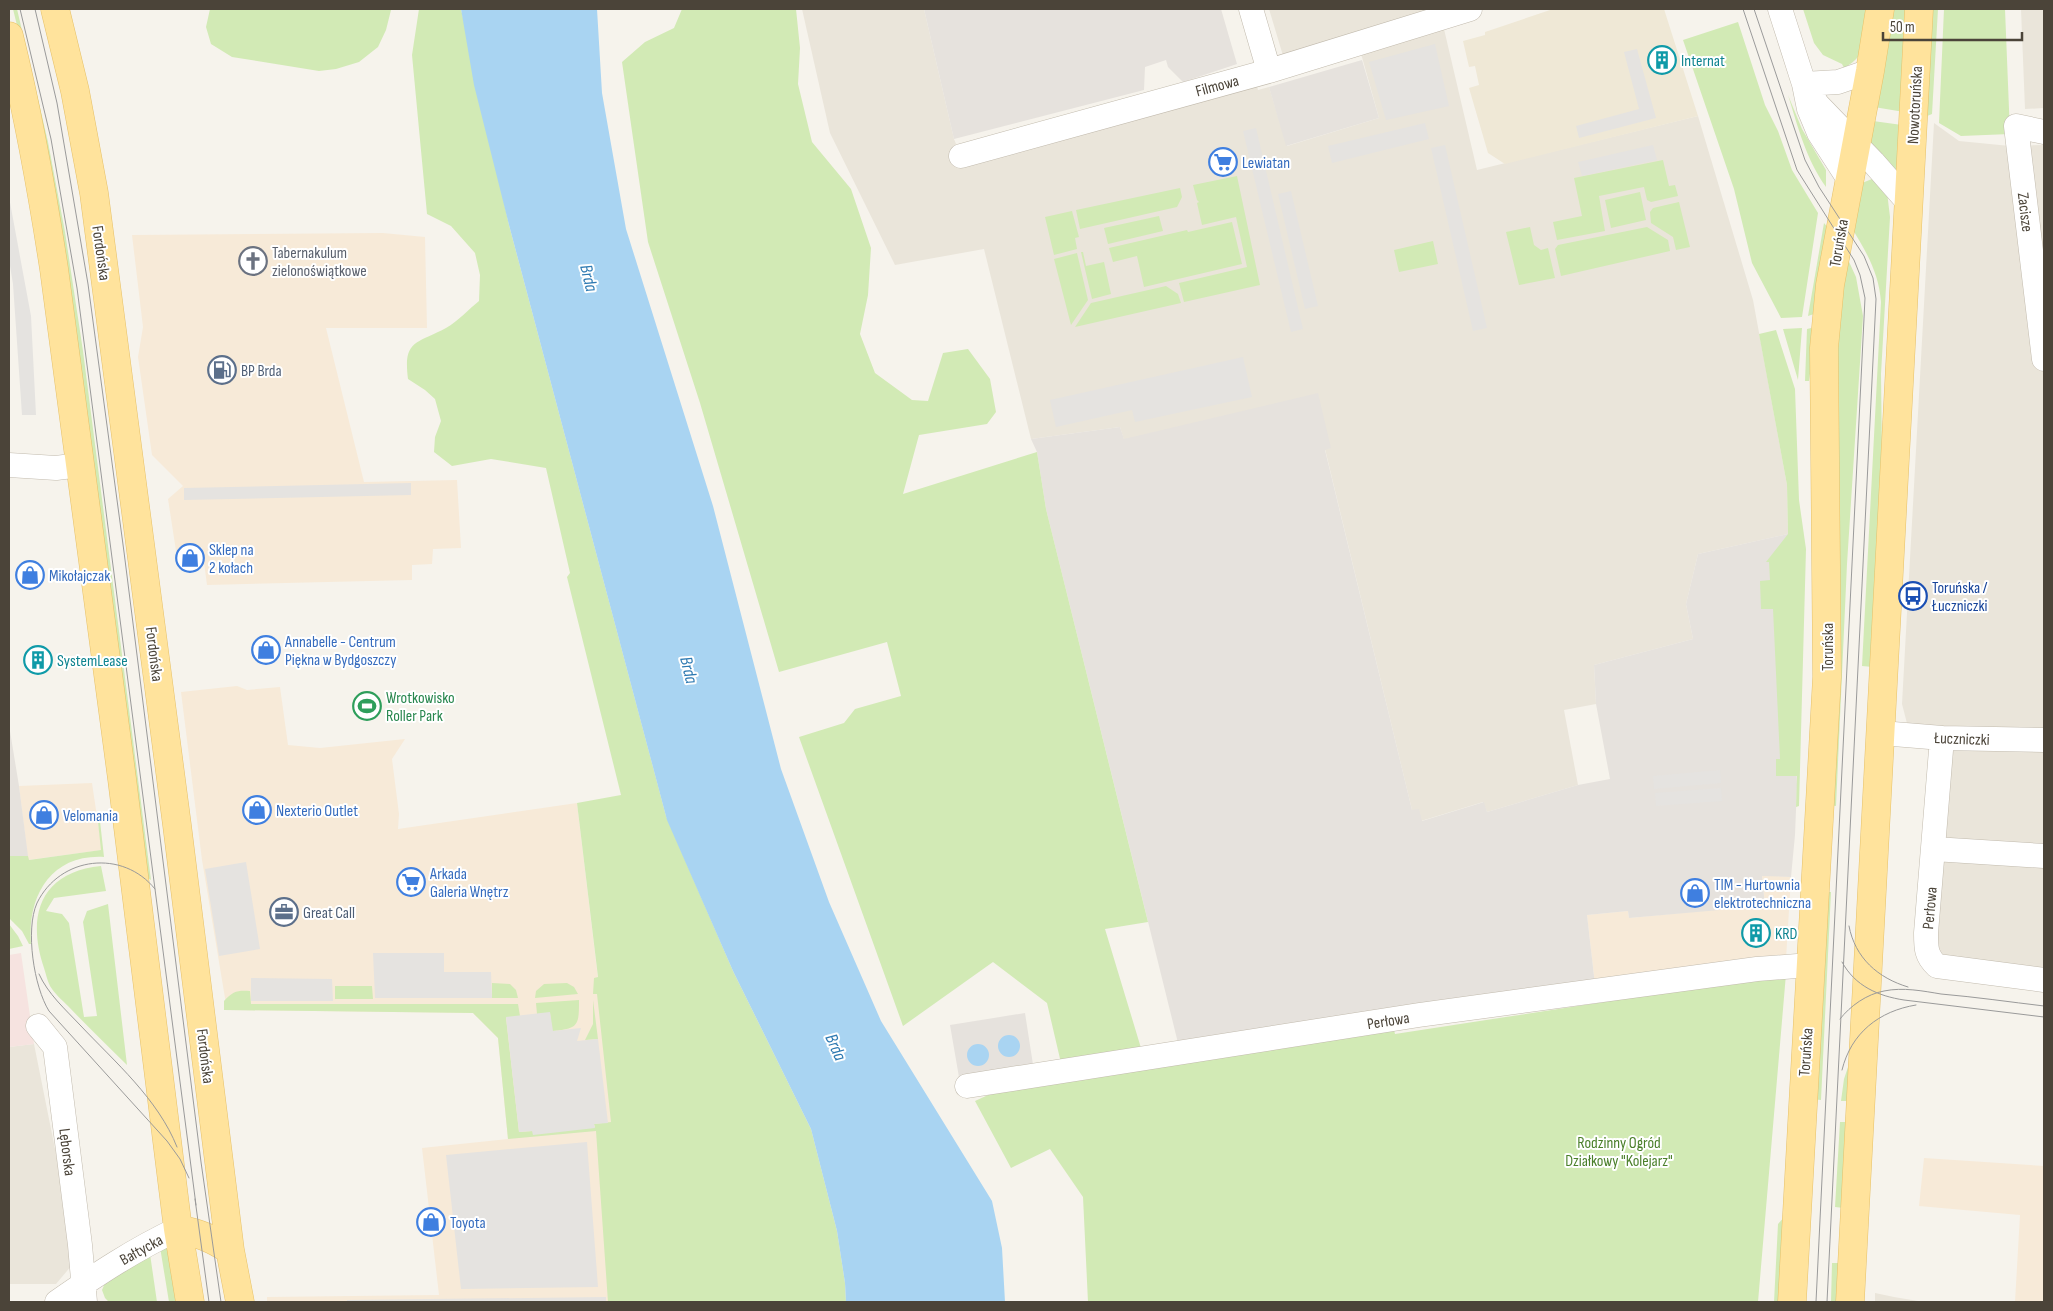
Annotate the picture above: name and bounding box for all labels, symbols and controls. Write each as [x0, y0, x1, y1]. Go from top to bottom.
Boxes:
scale bar [1883, 10, 2022, 42]
text: 50 m [1890, 18, 1915, 37]
building icon: Internat [1647, 45, 1677, 75]
place label: Internat [1681, 52, 1725, 71]
street label: Nowotoruńska [1904, 66, 1927, 144]
street label: Filmowa [1194, 72, 1241, 101]
supermarket icon: Lewiatan [1208, 147, 1238, 177]
place label: Lewiatan [1242, 154, 1290, 173]
street label: Zacisze [2013, 191, 2036, 233]
street label: Toruńska [1826, 218, 1853, 269]
street label: Fordońska [87, 225, 114, 282]
place label: Tabernakulum zielonoświątkowe [272, 244, 367, 281]
church icon: Tabernakulum zielonoświątkowe [238, 246, 268, 276]
water label: Brda [575, 262, 602, 295]
fuel station icon: BP Brda [207, 355, 237, 385]
place label: BP Brda [241, 362, 282, 381]
place label: Sklep na 2 kołach [209, 541, 254, 578]
shop icon: Sklep na 2 kołach [175, 543, 205, 573]
shop icon: Mikołajczak [15, 560, 45, 590]
place label: Mikołajczak [49, 567, 110, 586]
place label: Toruńska / Łuczniczki [1931, 579, 1988, 616]
bus stop icon: Toruńska / Łuczniczki [1898, 581, 1928, 611]
street label: Toruńska [1819, 623, 1838, 671]
street label: Fordońska [141, 626, 166, 683]
place label: Annabelle - Centrum Piękna w Bydgoszczy [284, 633, 396, 670]
shop icon: Annabelle - Centrum Piękna w Bydgoszczy [251, 635, 281, 665]
building icon: SystemLease [23, 645, 53, 675]
place label: SystemLease [57, 652, 128, 671]
water label: Brda [675, 654, 702, 687]
place label: Wrotkowisko Roller Park [386, 689, 455, 726]
sports icon: Wrotkowisko Roller Park [352, 691, 382, 721]
street label: Łuczniczki [1933, 729, 1990, 750]
shop icon: Nexterio Outlet [242, 795, 272, 825]
shop icon: Velomania [29, 800, 59, 830]
place label: Nexterio Outlet [276, 802, 358, 821]
place label: Velomania [63, 807, 118, 826]
place label: Arkada Galeria Wnętrz [429, 865, 509, 902]
supermarket icon: Arkada Galeria Wnętrz [396, 867, 426, 897]
place label: TIM - Hurtownia elektrotechniczna [1714, 876, 1811, 913]
shop icon: TIM - Hurtownia elektrotechniczna [1680, 878, 1710, 908]
street label: Perłowa [1919, 886, 1942, 930]
office icon: Great Call [269, 897, 299, 927]
place label: Great Call [303, 904, 355, 923]
building icon: KRD [1741, 918, 1771, 948]
place label: KRD [1775, 925, 1798, 944]
street label: Perłowa [1366, 1009, 1411, 1034]
street label: Toruńska [1795, 1027, 1818, 1077]
street label: Fordońska [192, 1028, 217, 1085]
water label: Brda [820, 1030, 851, 1065]
street label: Lęborska [54, 1127, 79, 1177]
park label: Rodzinny Ogród Działkowy "Kolejarz" [1565, 1134, 1673, 1171]
shop icon: Toyota [416, 1207, 446, 1237]
place label: Toyota [450, 1214, 486, 1233]
street label: Bałtycka [117, 1231, 167, 1270]

